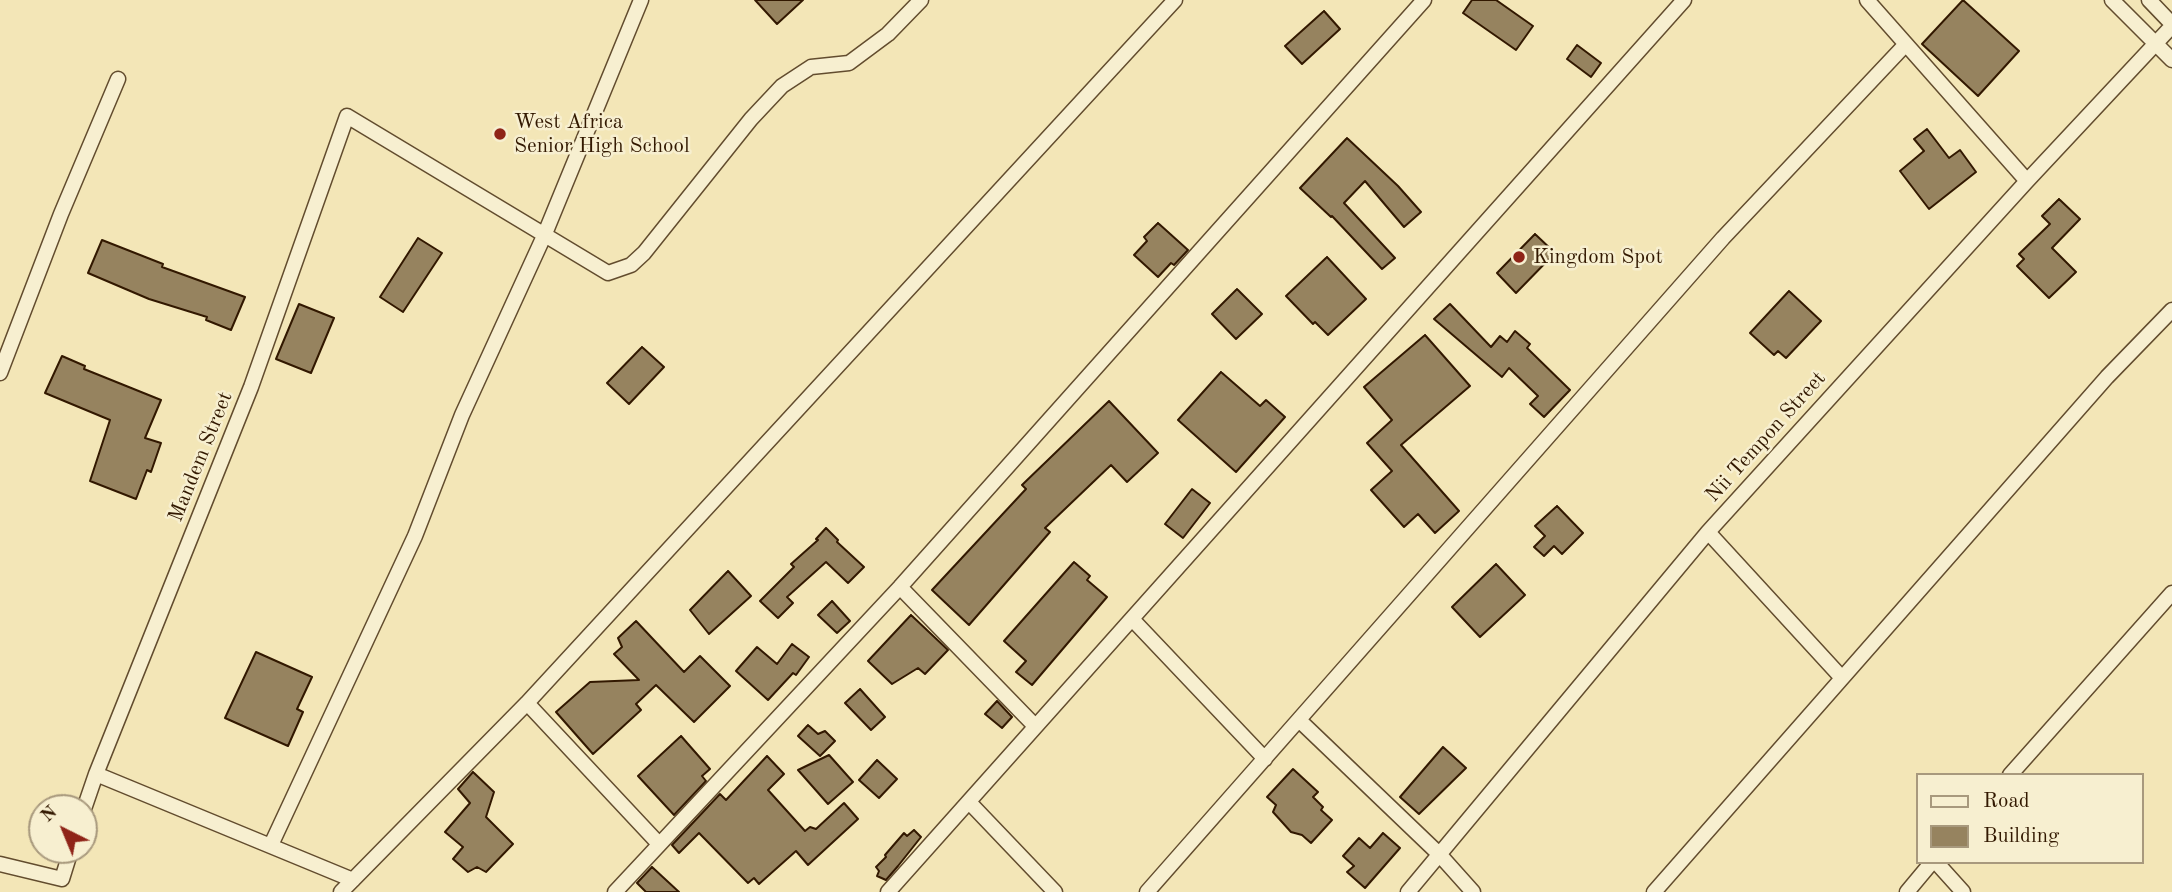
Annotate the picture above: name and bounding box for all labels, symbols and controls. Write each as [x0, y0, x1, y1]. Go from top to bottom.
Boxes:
place label: West Africa Senior High School [514, 109, 690, 159]
marker: West Africa Senior High School [492, 126, 508, 142]
place label: Kingdom Spot [1533, 244, 1663, 270]
marker: Kingdom Spot [1511, 249, 1527, 265]
street label: Nii Tempon Street [1701, 366, 1831, 508]
street label: Mandem Street [163, 388, 239, 526]
legend [1916, 773, 2144, 864]
text: Road [1983, 791, 2030, 812]
north arrow [28, 794, 98, 864]
text: N [38, 803, 61, 827]
text: Building [1983, 826, 2059, 847]

